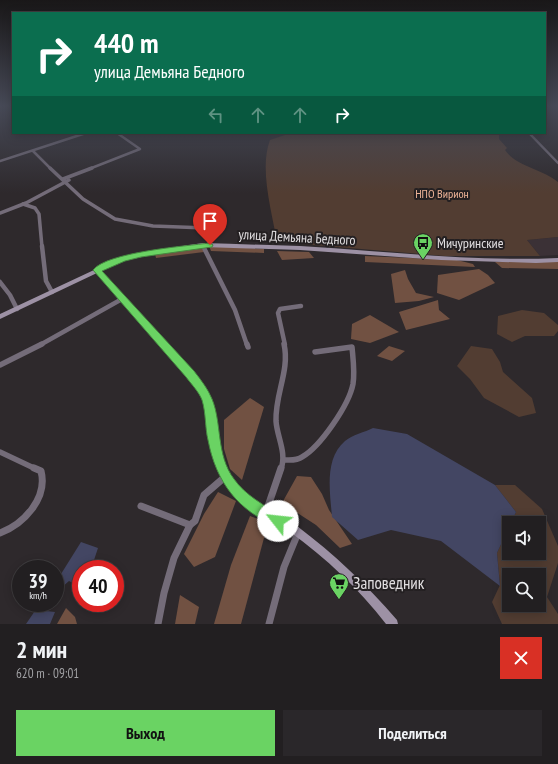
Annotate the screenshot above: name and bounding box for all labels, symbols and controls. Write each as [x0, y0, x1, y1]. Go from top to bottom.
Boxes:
text: 440 m [94, 24, 158, 61]
icon: right [28, 28, 80, 80]
text: улица Демьяна Бедного [94, 60, 245, 83]
icon: left [205, 104, 227, 126]
icon: ahead [247, 104, 269, 126]
icon: ahead [289, 104, 311, 126]
icon: right [331, 104, 353, 126]
park label: НПО Вирион [415, 186, 469, 201]
pin [193, 204, 227, 245]
icon: arrive [199, 210, 221, 232]
street label: улица Демьяна Бедного [238, 225, 356, 249]
bus stop icon: Мичуринские [412, 232, 434, 260]
place label: Мичуринские [437, 234, 504, 252]
position arrow [257, 500, 299, 542]
map controls [502, 516, 546, 612]
button: sound [502, 516, 546, 560]
speed limit sign: 40 [72, 560, 124, 612]
text: 39 [28, 568, 48, 594]
button: search [502, 568, 546, 612]
supermarket icon: Заповедник [328, 572, 350, 600]
place label: Заповедник [353, 572, 425, 594]
text: km/h [29, 589, 47, 602]
text: 2 мин [16, 634, 67, 665]
button: close [500, 637, 542, 679]
text: 620 m · 09:01 [16, 665, 79, 682]
button: Выход [16, 710, 275, 756]
button: Поделиться [283, 710, 542, 756]

